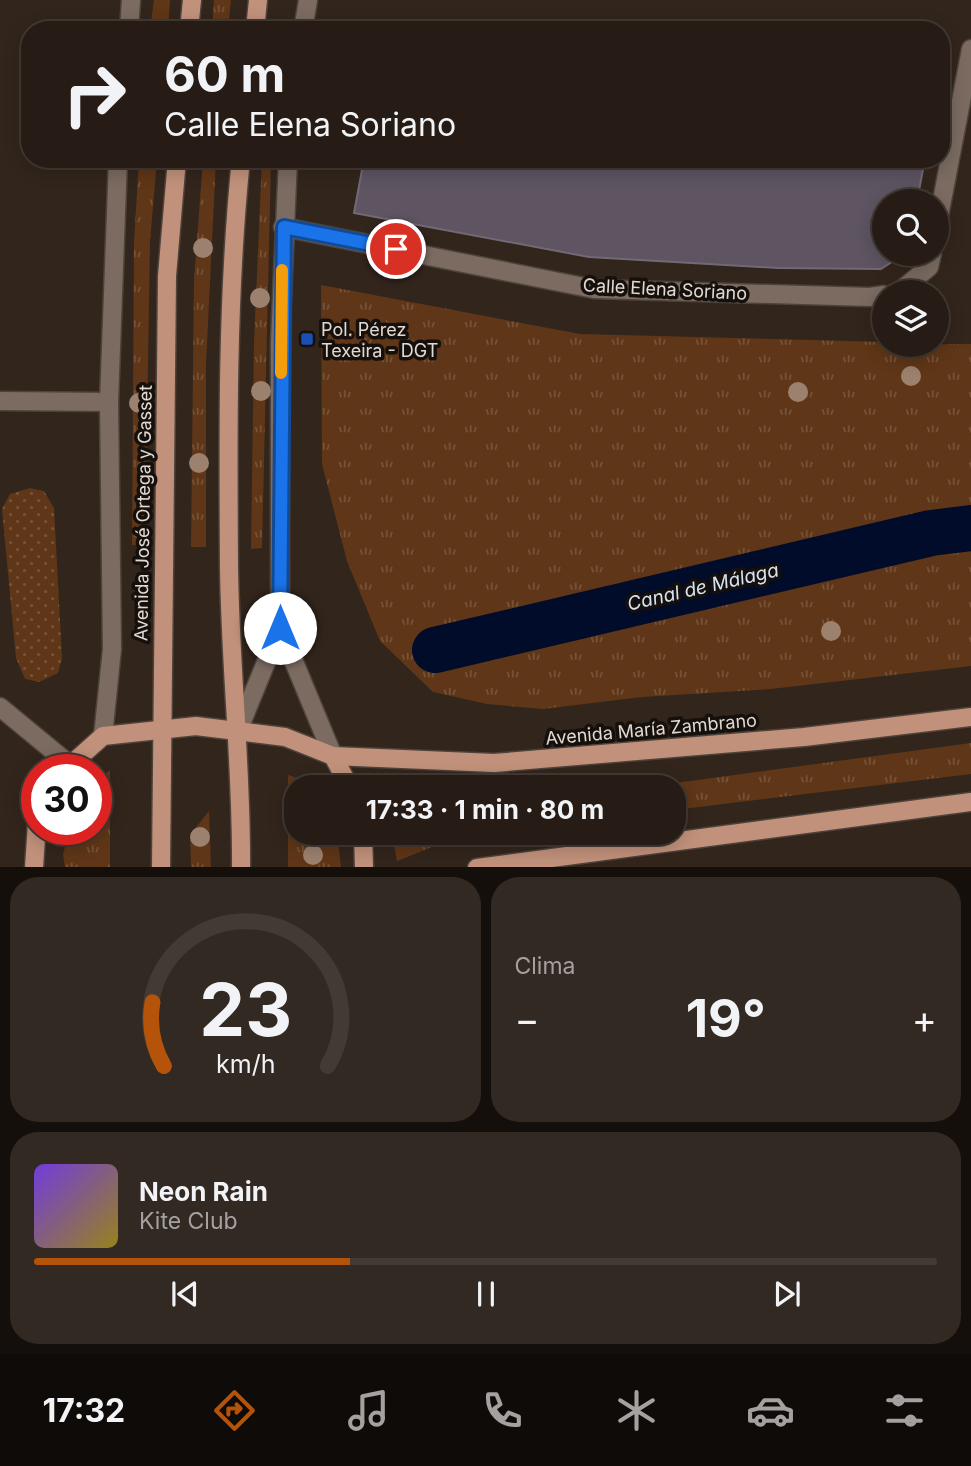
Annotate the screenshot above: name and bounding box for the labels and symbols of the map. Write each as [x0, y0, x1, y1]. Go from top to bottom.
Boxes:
pin [366, 219, 426, 279]
street label: Calle Elena Soriano [582, 274, 748, 304]
place label: Pol. Pérez Texeira - DGT [321, 319, 438, 361]
marker: Pol. Pérez Texeira - DGT [299, 331, 315, 347]
street label: Avenida José Ortega y Gasset [130, 385, 156, 641]
water label: Canal de Málaga [625, 558, 781, 616]
position arrow [243, 591, 317, 665]
street label: Avenida María Zambrano [544, 709, 758, 749]
speed limit sign: 30 [21, 754, 112, 845]

